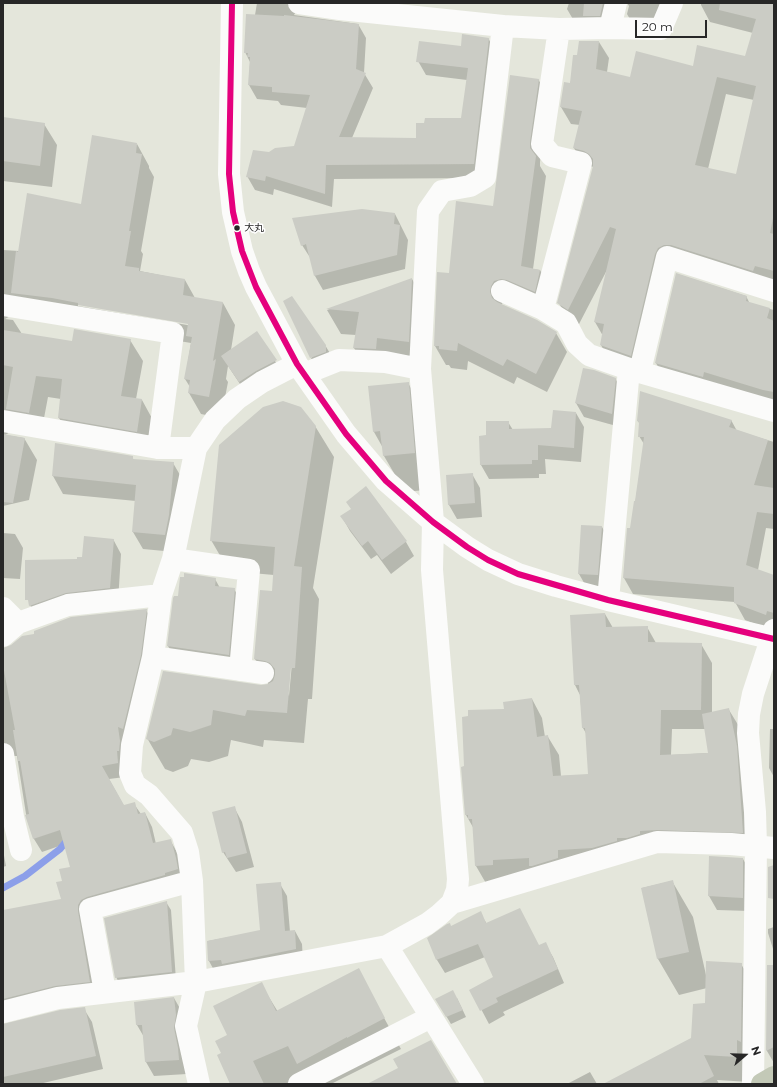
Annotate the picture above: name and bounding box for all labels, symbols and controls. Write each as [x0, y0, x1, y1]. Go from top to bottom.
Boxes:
scale bar [637, 12, 709, 38]
text: 20 m [642, 19, 673, 34]
place label: 大丸 [244, 222, 264, 234]
marker: 大丸 [232, 223, 242, 233]
north arrow [725, 1035, 765, 1075]
text: N [748, 1044, 764, 1057]

